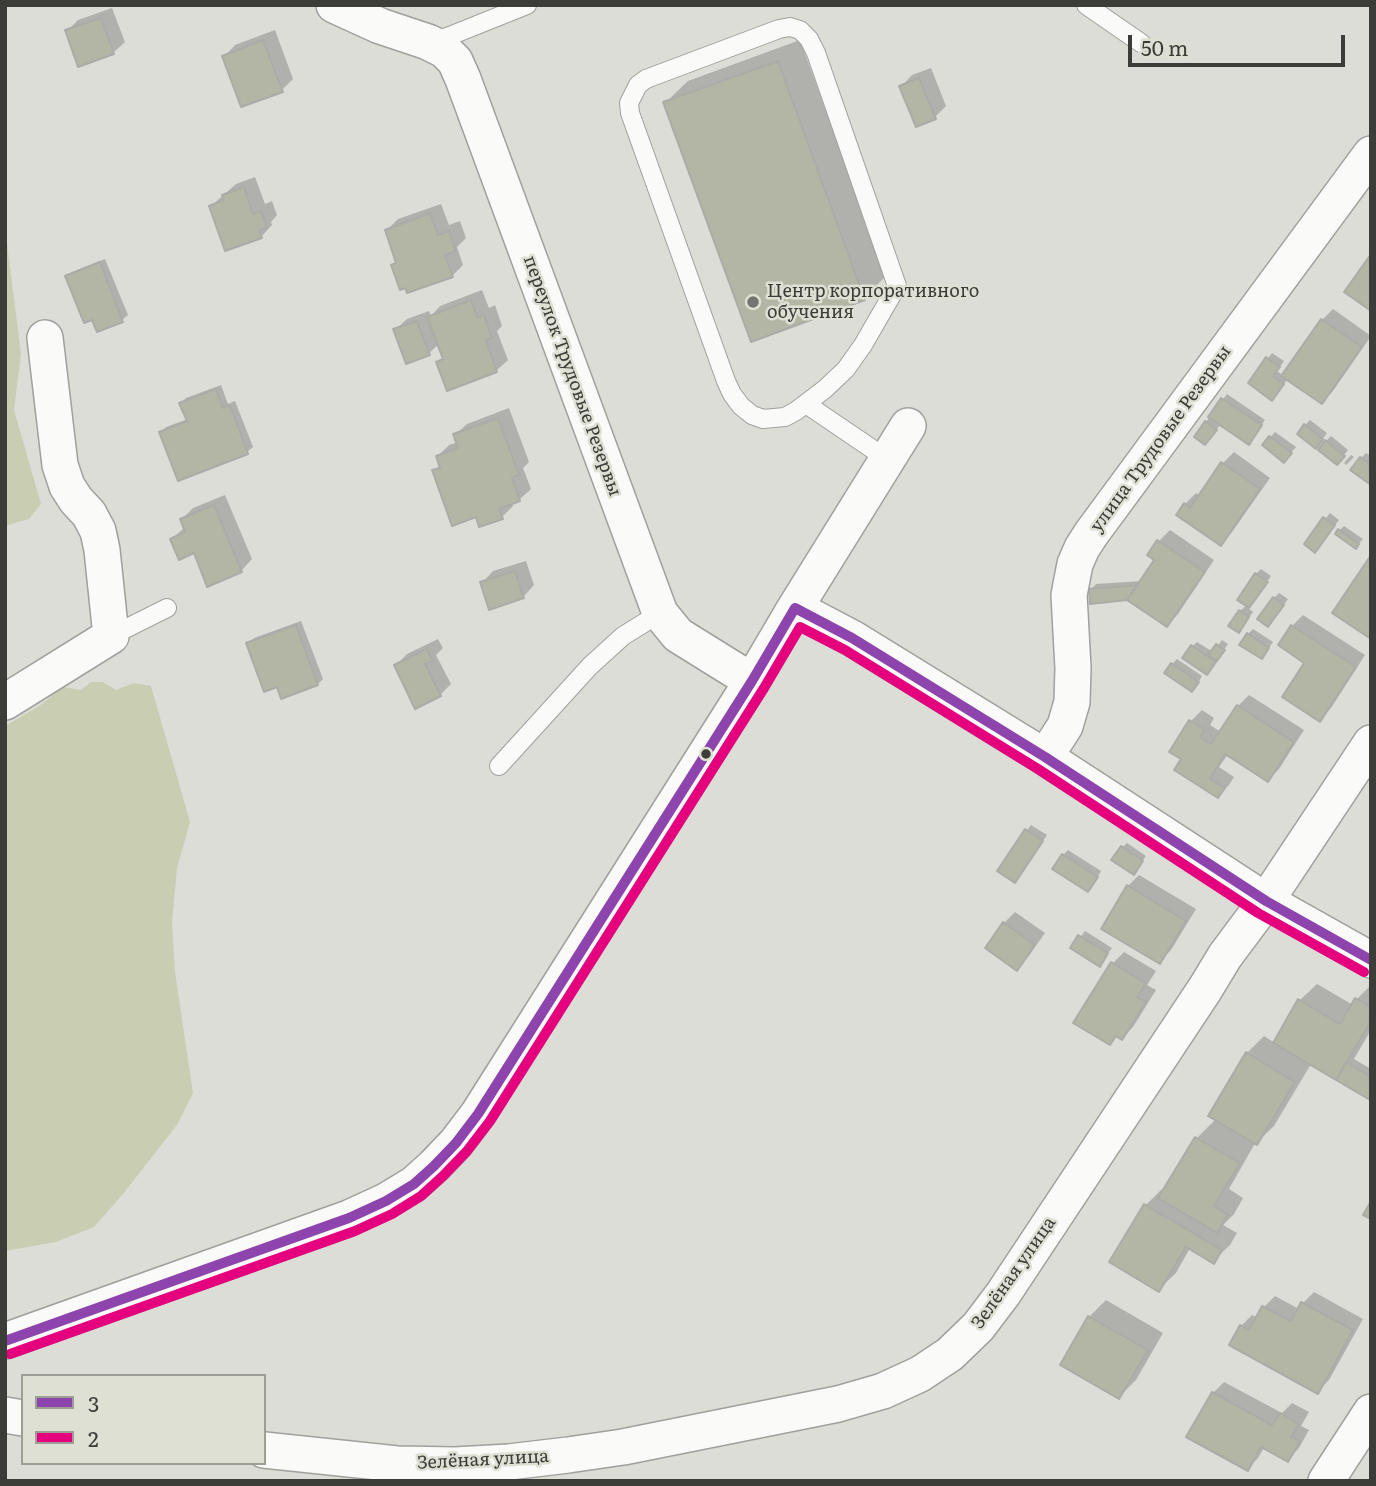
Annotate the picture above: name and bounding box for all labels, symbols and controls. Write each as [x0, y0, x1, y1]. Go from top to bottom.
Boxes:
scale bar [1131, 21, 1348, 65]
text: 50 m [1141, 31, 1188, 62]
street label: переулок Трудовые Резервы [518, 253, 626, 499]
place label: Центр корпоративного обучения [767, 281, 979, 324]
marker: Центр корпоративного обучения [745, 294, 761, 310]
street label: улица Трудовые Резервы [1086, 341, 1236, 537]
unlabelled marker [699, 747, 713, 761]
street label: Зелёная улица [967, 1213, 1061, 1333]
legend [21, 1374, 266, 1465]
text: 3 [88, 1387, 99, 1418]
text: 2 [88, 1422, 99, 1453]
street label: Зелёная улица [417, 1446, 549, 1474]

